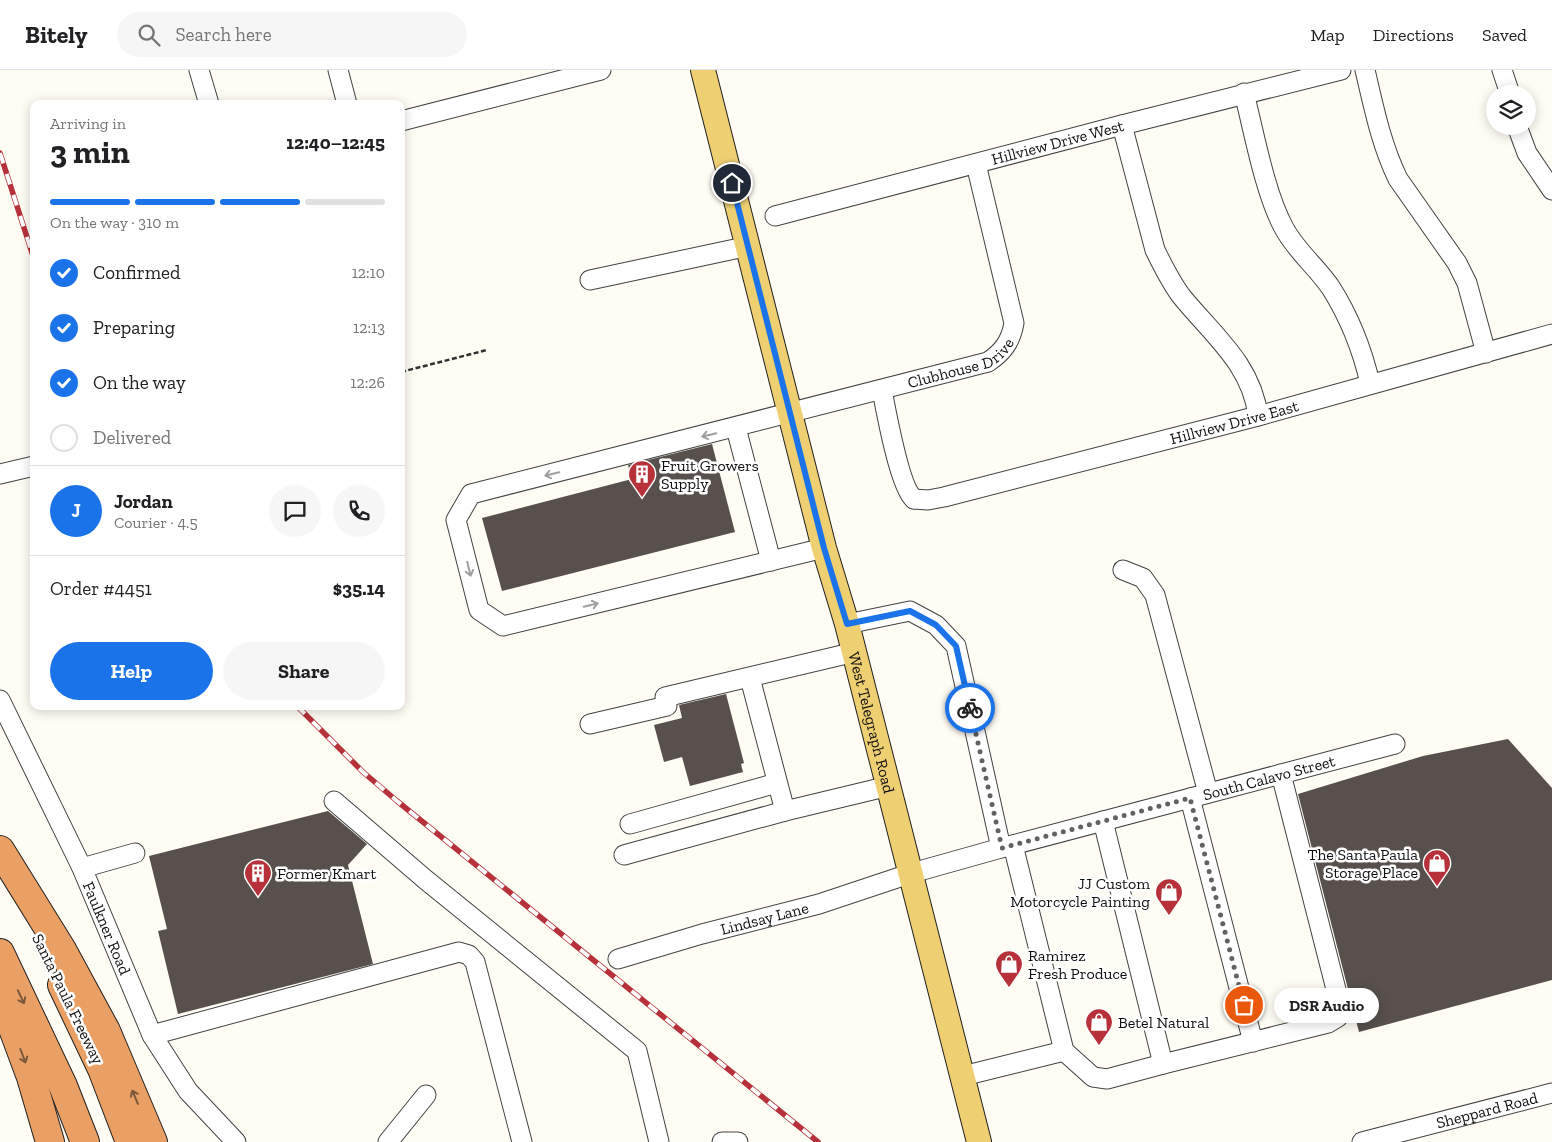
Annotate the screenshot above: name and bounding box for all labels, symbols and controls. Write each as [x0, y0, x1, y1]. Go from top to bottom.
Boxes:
search box [117, 12, 467, 57]
text: Bitely [25, 20, 87, 49]
icon: search [135, 21, 163, 49]
text: Search here [175, 23, 272, 46]
text: Map [1310, 24, 1345, 46]
text: Directions [1373, 24, 1454, 46]
text: Saved [1482, 24, 1527, 46]
map controls [1486, 85, 1536, 135]
button: layers [1486, 85, 1536, 135]
text: Arriving in [50, 114, 126, 133]
street label: Hillview Drive West [989, 115, 1126, 168]
text: 12:40–12:45 [286, 131, 385, 154]
text: 3 min [50, 133, 130, 171]
pin [711, 162, 753, 204]
icon: home [718, 169, 746, 197]
text: On the way · 310 m [50, 213, 179, 232]
icon: check [50, 259, 78, 287]
text: Confirmed [93, 261, 180, 284]
text: 12:10 [352, 263, 385, 282]
icon: check [50, 314, 78, 342]
text: Preparing [93, 316, 175, 339]
text: 12:13 [353, 318, 385, 337]
street label: Clubhouse Drive [905, 335, 1017, 392]
icon: check [50, 369, 78, 397]
text: On the way [93, 371, 186, 394]
text: 12:26 [350, 373, 385, 392]
street label: Hillview Drive East [1168, 396, 1300, 448]
text: Delivered [93, 426, 171, 449]
one-way arrow [702, 431, 718, 440]
place label: Fruit Growers Supply [661, 456, 759, 493]
building icon: Fruit Growers Supply [627, 459, 657, 498]
one-way arrow [544, 470, 560, 479]
button: chat [269, 485, 321, 537]
button: phone [333, 485, 385, 537]
text: Jordan [114, 490, 173, 513]
text: J [71, 499, 81, 522]
text: Courier · 4.5 [114, 513, 198, 532]
one-way arrow [465, 560, 474, 576]
text: Order #4451 [50, 577, 152, 600]
text: $35.14 [333, 577, 385, 600]
one-way arrow [583, 600, 599, 609]
button: Help [50, 642, 213, 700]
button: Share [223, 642, 385, 700]
street label: West Telegraph Road [845, 650, 899, 795]
courier [945, 683, 995, 733]
icon: bike [956, 694, 984, 722]
street label: South Calavo Street [1201, 751, 1337, 804]
place label: The Santa Paula Storage Place [1307, 845, 1418, 882]
shop icon: The Santa Paula Storage Place [1422, 848, 1452, 887]
building icon: Former Kmart [243, 858, 273, 897]
place label: Former Kmart [277, 864, 376, 883]
place label: JJ Custom Motorcycle Painting [1010, 874, 1150, 911]
shop icon: JJ Custom Motorcycle Painting [1154, 877, 1184, 916]
street label: Faulkner Road [79, 879, 135, 978]
street label: Lindsay Lane [718, 898, 810, 938]
street label: Santa Paula Freeway [28, 931, 108, 1068]
place label: Ramirez Fresh Produce [1028, 946, 1127, 983]
shop icon: Ramirez Fresh Produce [994, 949, 1024, 988]
pin [1223, 984, 1265, 1026]
callout: DSR Audio [1274, 988, 1379, 1022]
one-way arrow [16, 989, 26, 1004]
icon: bag [1230, 991, 1258, 1019]
text: DSR Audio [1289, 996, 1364, 1015]
shop icon: Betel Natural [1084, 1007, 1114, 1046]
place label: Betel Natural [1118, 1013, 1209, 1032]
one-way arrow [19, 1047, 28, 1063]
street label: Sheppard Road [1434, 1088, 1540, 1132]
one-way arrow [129, 1090, 139, 1105]

